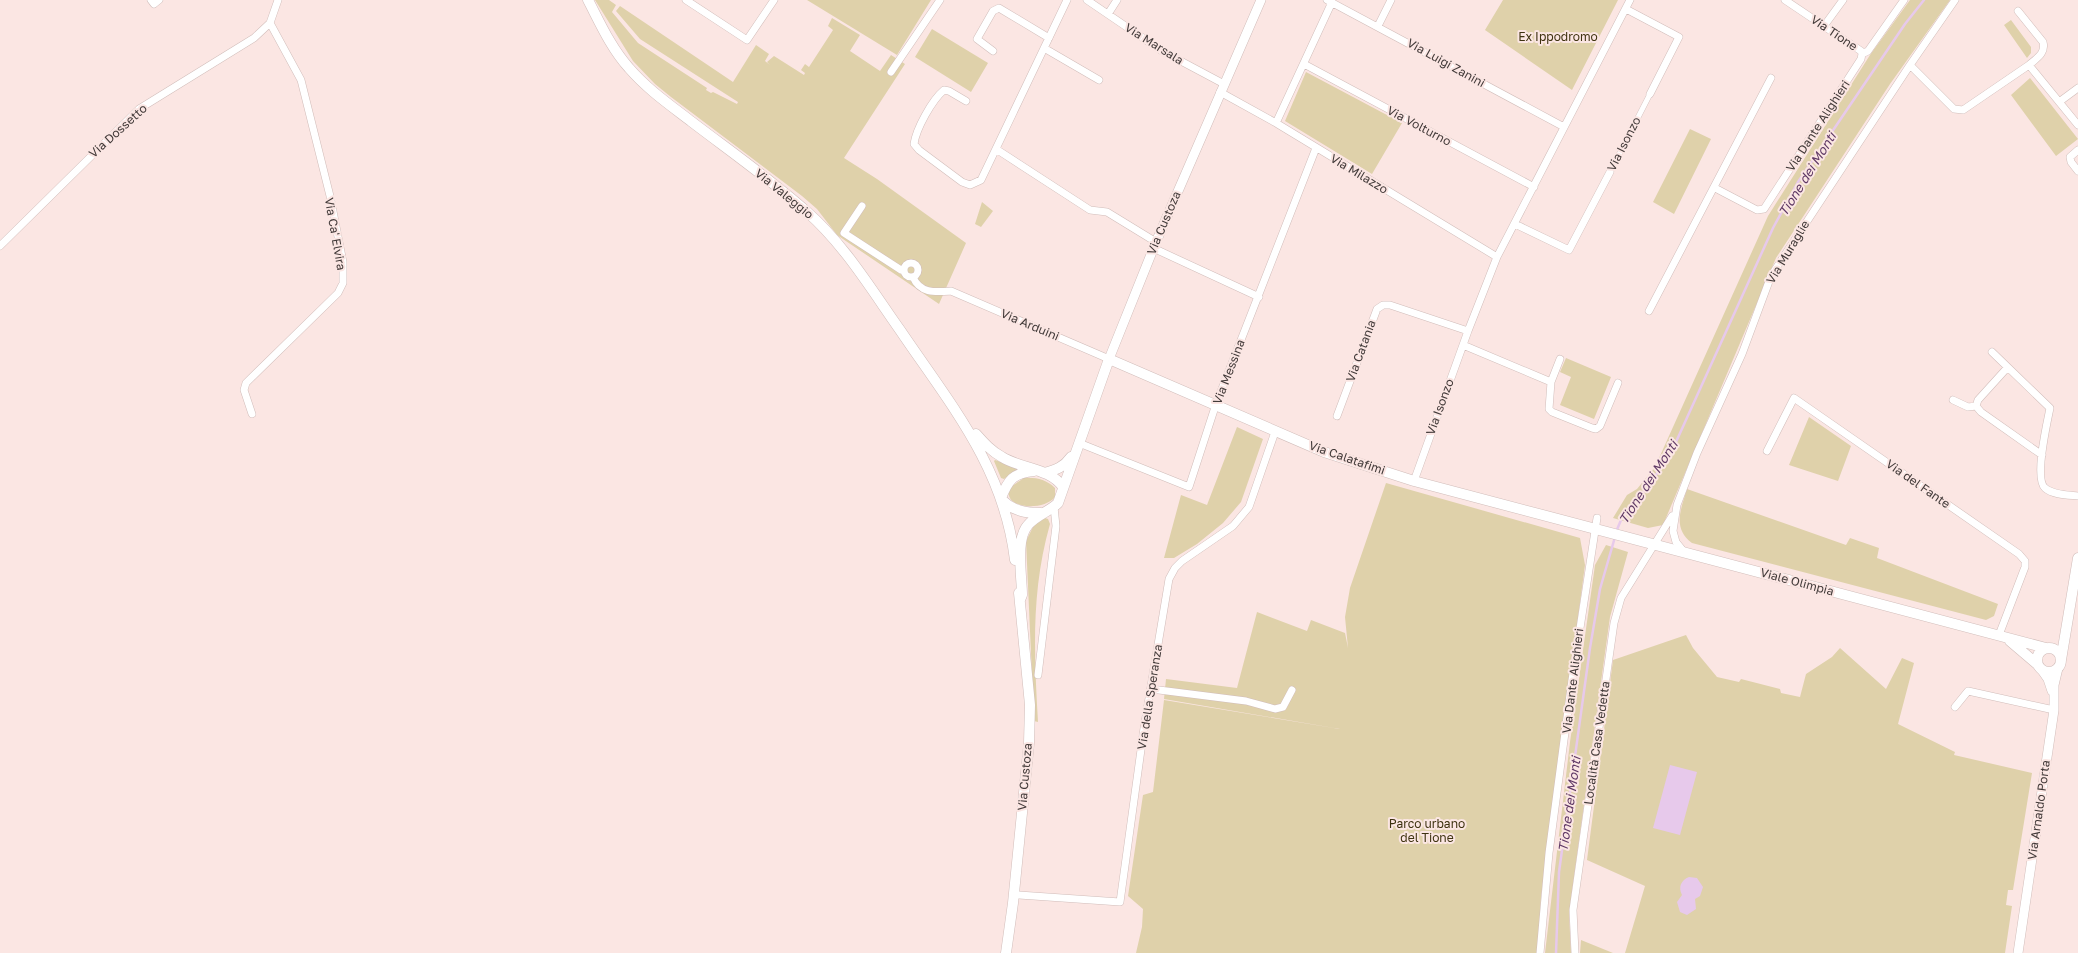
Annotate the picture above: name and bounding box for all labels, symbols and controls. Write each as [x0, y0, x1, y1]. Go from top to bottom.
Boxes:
street label: Via Tione [1808, 11, 1861, 54]
street label: Via Marsala [1122, 20, 1186, 68]
park label: Ex Ippodromo [1518, 29, 1598, 44]
street label: Via Luigi Zanini [1405, 35, 1488, 90]
street label: Via Dante Alighieri [1782, 77, 1853, 174]
street label: Via Dossetto [86, 101, 150, 161]
street label: Via Volturno [1385, 102, 1454, 149]
street label: Via Isonzo [1603, 114, 1644, 173]
water label: Tione dei Monti [1775, 128, 1840, 219]
street label: Via Milazzo [1328, 150, 1391, 197]
street label: Via Valeggio [752, 165, 817, 222]
street label: Via Custoza [1143, 189, 1184, 257]
street label: Via Ca' Elvira [322, 196, 349, 272]
street label: Via Muraglie [1763, 217, 1812, 286]
street label: Via Arduini [999, 306, 1062, 344]
street label: Via Catania [1342, 318, 1379, 384]
street label: Via Messina [1209, 337, 1248, 406]
street label: Via Isonzo [1422, 377, 1457, 437]
water label: Tione dei Monti [1615, 436, 1682, 527]
street label: Via Calatafimi [1307, 437, 1387, 478]
street label: Via del Fante [1883, 456, 1953, 511]
street label: Viale Olimpia [1759, 564, 1836, 599]
street label: Via Dante Alighieri [1559, 627, 1586, 734]
street label: Via della Speranza [1134, 643, 1165, 751]
street label: Località Casa Vedetta [1580, 680, 1613, 806]
street label: Via Custoza [1014, 743, 1035, 811]
water label: Tione dei Monti [1554, 754, 1584, 853]
street label: Via Arnaldo Porta [2024, 759, 2053, 861]
park label: Parco urbano del Tione [1389, 816, 1465, 845]

